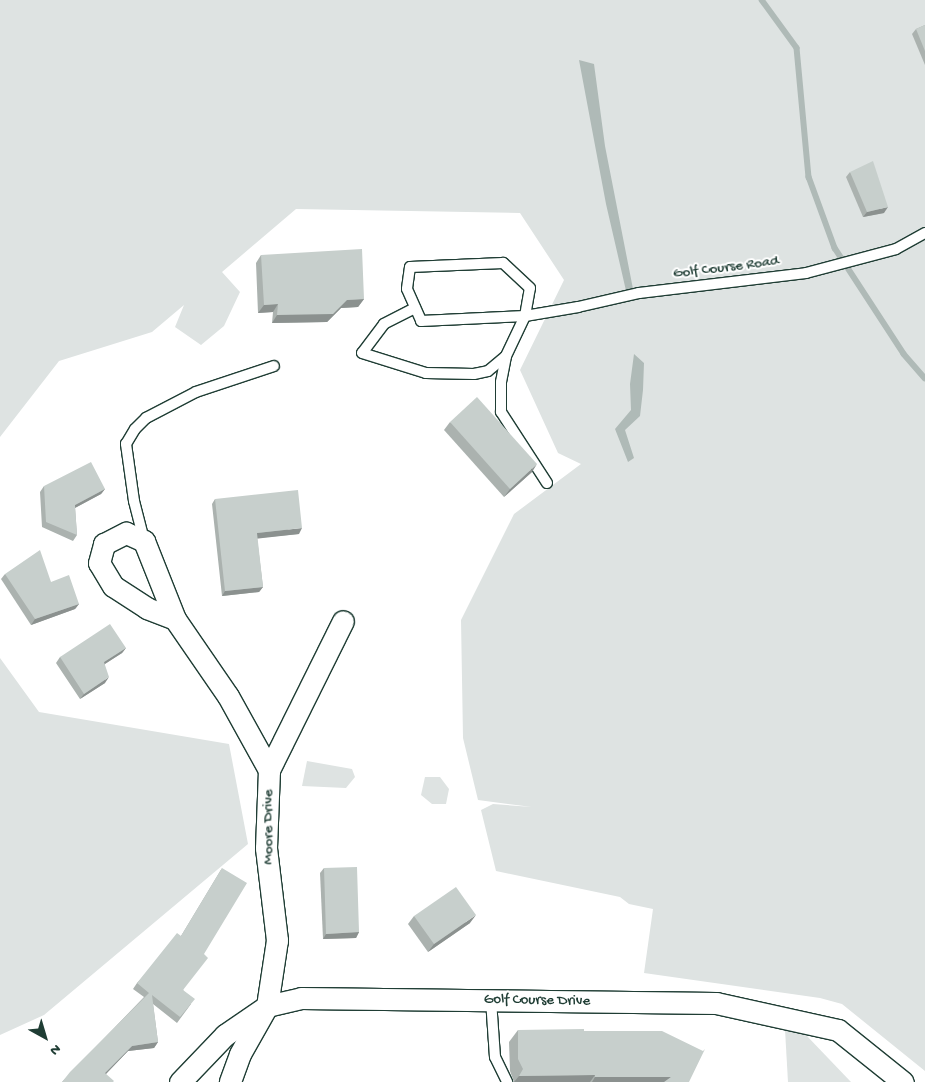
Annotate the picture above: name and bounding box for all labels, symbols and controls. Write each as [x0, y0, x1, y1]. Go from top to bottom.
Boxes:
street label: Golf Course Road [672, 253, 780, 283]
street label: Moore Drive [260, 789, 278, 865]
street label: Golf Course Drive [484, 991, 590, 1011]
north arrow [20, 1012, 70, 1062]
text: N [46, 1040, 64, 1059]

